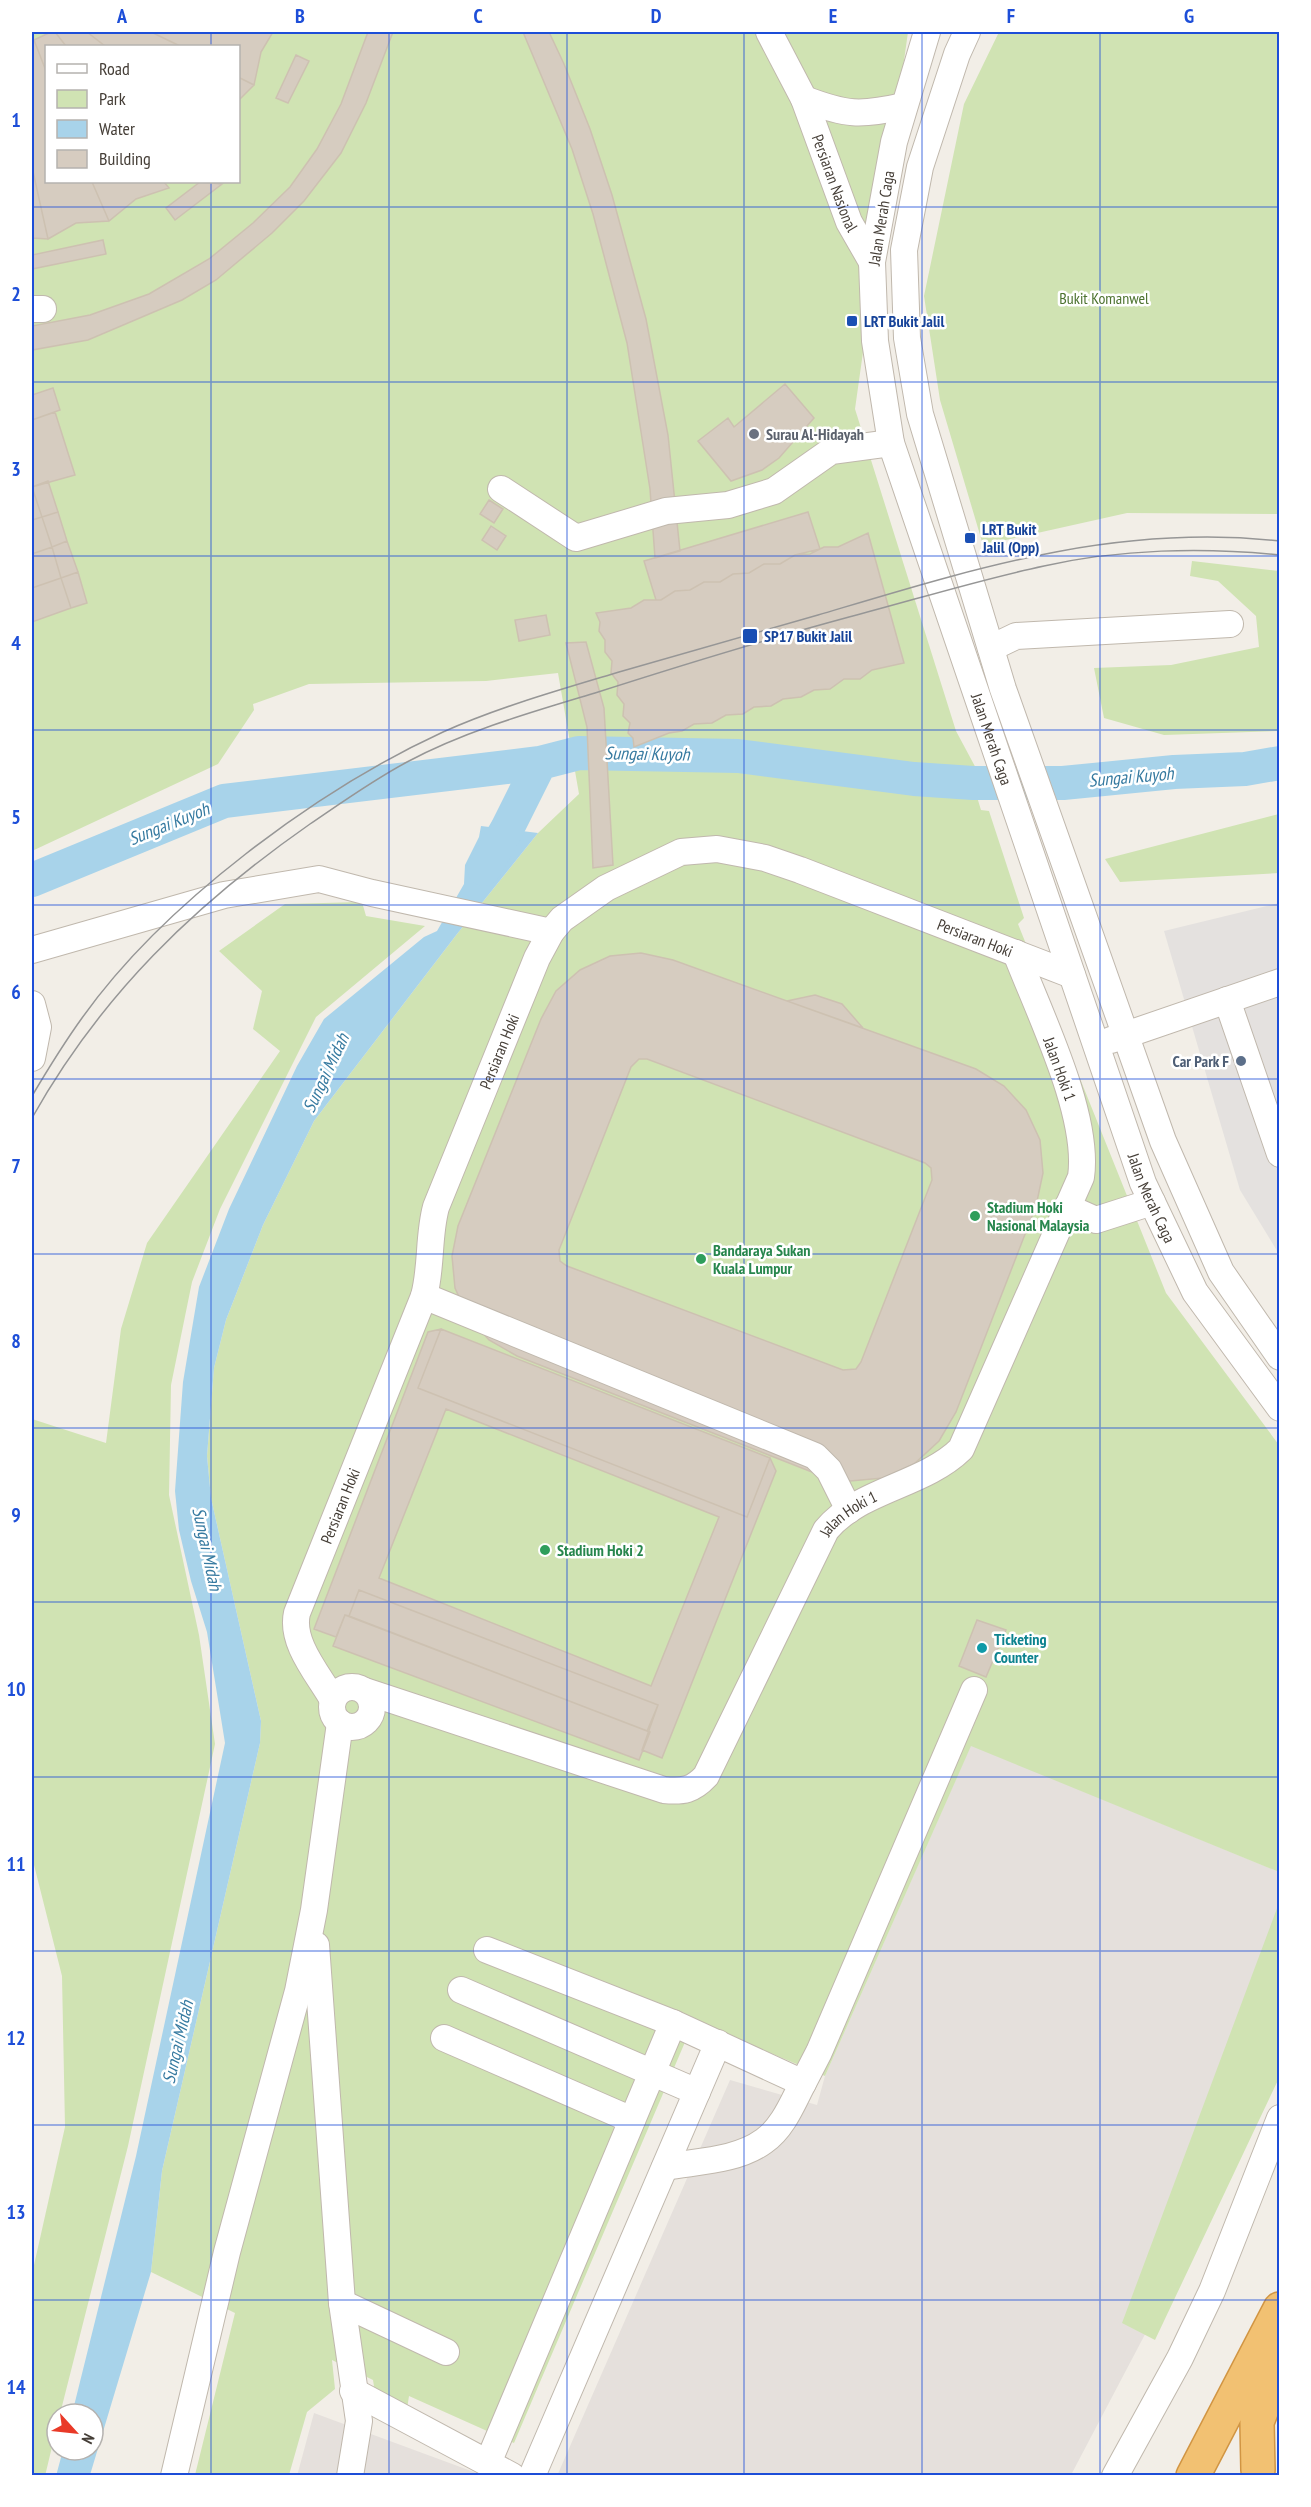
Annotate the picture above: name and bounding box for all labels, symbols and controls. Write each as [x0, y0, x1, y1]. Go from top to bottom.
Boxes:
text: A [116, 3, 128, 29]
text: B [295, 3, 305, 29]
text: C [473, 3, 483, 29]
text: D [651, 3, 662, 29]
text: E [829, 3, 837, 29]
text: F [1007, 3, 1015, 29]
text: G [1184, 3, 1194, 29]
legend [45, 45, 240, 183]
text: Road [99, 57, 130, 80]
text: Park [99, 87, 126, 110]
text: 1 [11, 107, 21, 133]
text: Water [99, 117, 135, 140]
street label: Persiaran Nasional [808, 131, 863, 236]
text: Building [99, 147, 151, 170]
street label: Jalan Merah Caga [863, 169, 898, 268]
text: 2 [11, 281, 21, 307]
park label: Bukit Komanwel [1059, 288, 1149, 308]
place label: LRT Bukit Jalil [864, 311, 944, 331]
marker: LRT Bukit Jalil [845, 314, 859, 328]
place label: Surau Al-Hidayah [766, 424, 864, 444]
marker: Surau Al-Hidayah [747, 427, 761, 441]
text: 3 [11, 456, 21, 482]
place label: LRT Bukit Jalil (Opp) [981, 519, 1039, 557]
marker: LRT Bukit Jalil (Opp) [963, 531, 977, 545]
place label: SP17 Bukit Jalil [764, 626, 852, 646]
marker: SP17 Bukit Jalil [741, 627, 759, 645]
text: 4 [11, 630, 21, 656]
street label: Jalan Merah Caga [967, 690, 1017, 788]
water label: Sungai Kuyoh [604, 741, 691, 766]
water label: Sungai Kuyoh [1088, 761, 1175, 792]
water label: Sungai Kuyoh [125, 797, 213, 850]
text: 5 [11, 804, 21, 830]
street label: Persiaran Hoki [935, 914, 1016, 961]
text: 6 [11, 979, 21, 1005]
street label: Persiaran Hoki [475, 1011, 523, 1092]
water label: Sungai Midah [297, 1029, 354, 1116]
street label: Jalan Hoki 1 [1039, 1033, 1081, 1104]
place label: Car Park F [1173, 1051, 1229, 1071]
marker: Car Park F [1234, 1054, 1248, 1068]
street label: Jalan Merah Caga [1123, 1150, 1180, 1246]
text: 7 [11, 1153, 21, 1179]
place label: Stadium Hoki Nasional Malaysia [987, 1197, 1090, 1235]
marker: Stadium Hoki Nasional Malaysia [968, 1209, 982, 1223]
place label: Bandaraya Sukan Kuala Lumpur [713, 1240, 811, 1278]
marker: Bandaraya Sukan Kuala Lumpur [694, 1252, 708, 1266]
text: 8 [11, 1328, 21, 1354]
street label: Persiaran Hoki [316, 1465, 364, 1546]
street label: Jalan Hoki 1 [814, 1486, 880, 1540]
text: 9 [11, 1502, 21, 1528]
water label: Sungai Midah [187, 1505, 228, 1594]
place label: Stadium Hoki 2 [557, 1540, 644, 1560]
marker: Stadium Hoki 2 [538, 1543, 552, 1557]
place label: Ticketing Counter [994, 1629, 1047, 1667]
marker: Ticketing Counter [975, 1641, 989, 1655]
text: 10 [6, 1676, 26, 1702]
text: 11 [6, 1851, 26, 1877]
water label: Sungai Midah [157, 1997, 198, 2086]
text: 12 [6, 2025, 26, 2051]
text: 13 [6, 2199, 26, 2225]
text: 14 [6, 2374, 26, 2400]
north arrow [45, 2402, 105, 2462]
text: N [77, 2430, 99, 2447]

